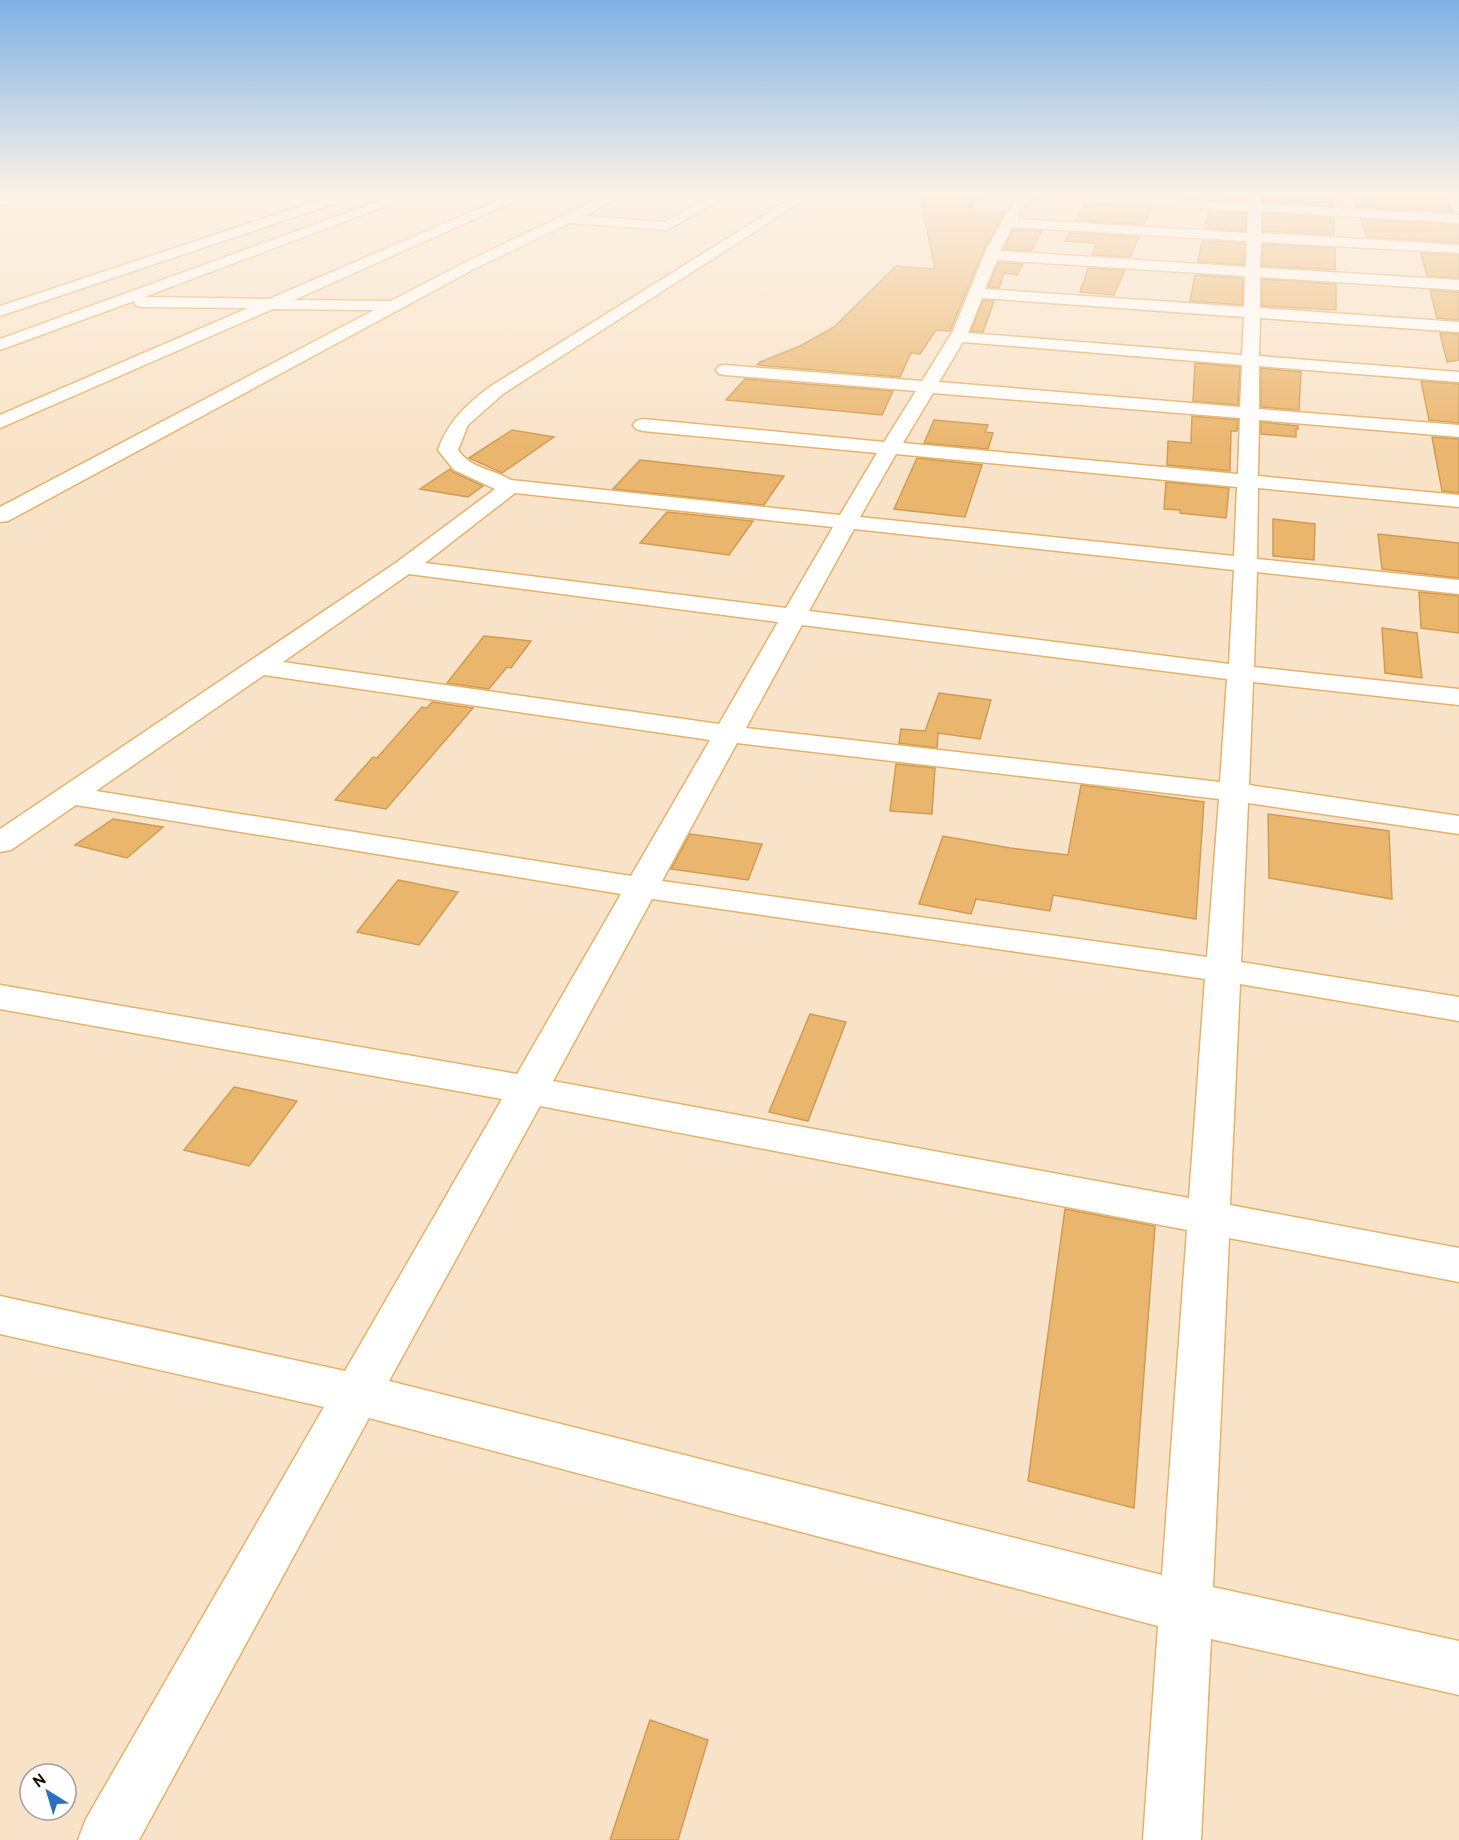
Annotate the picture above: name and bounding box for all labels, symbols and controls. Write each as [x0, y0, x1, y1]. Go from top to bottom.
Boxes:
north arrow [18, 1762, 78, 1822]
text: N [30, 1770, 51, 1793]

